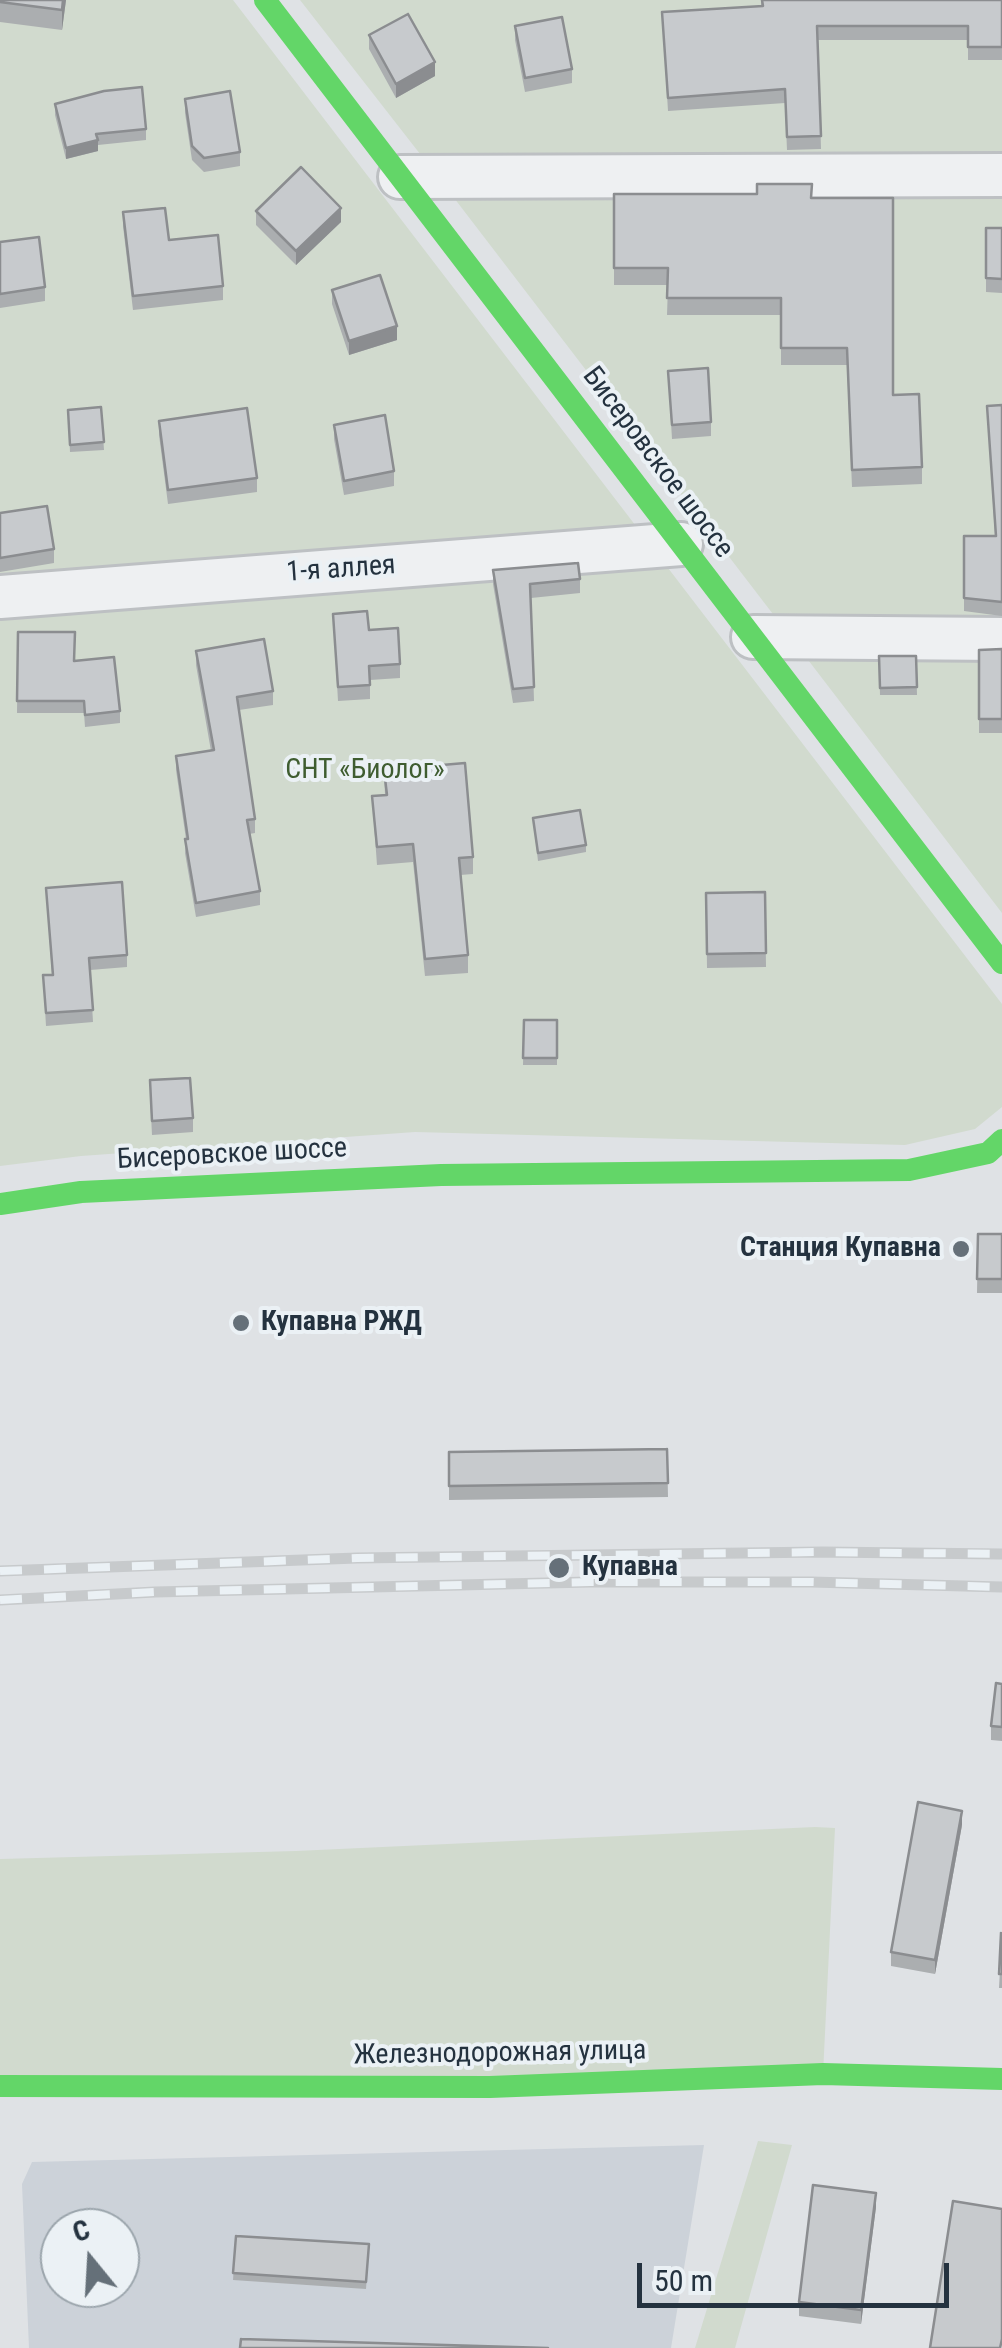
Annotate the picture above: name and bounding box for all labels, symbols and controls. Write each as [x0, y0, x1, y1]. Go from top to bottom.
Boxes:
street label: Бисеровское шоссе [574, 361, 740, 565]
street label: 1-я аллея [285, 549, 397, 591]
park label: СНТ «Биолог» [285, 754, 445, 788]
street label: Бисеровское шоссе [116, 1132, 348, 1178]
place label: Станция Купавна [740, 1232, 941, 1266]
marker: Станция Купавна [950, 1238, 972, 1260]
place label: Купавна РЖД [261, 1306, 422, 1340]
marker: Купавна РЖД [230, 1312, 252, 1334]
place label: Купавна [582, 1551, 678, 1585]
marker: Купавна [546, 1555, 572, 1581]
street label: Железнодорожная улица [353, 2035, 647, 2073]
north arrow [40, 2208, 140, 2308]
text: С [69, 2213, 94, 2249]
scale bar [642, 2243, 954, 2305]
text: 50 m [654, 2263, 713, 2298]

